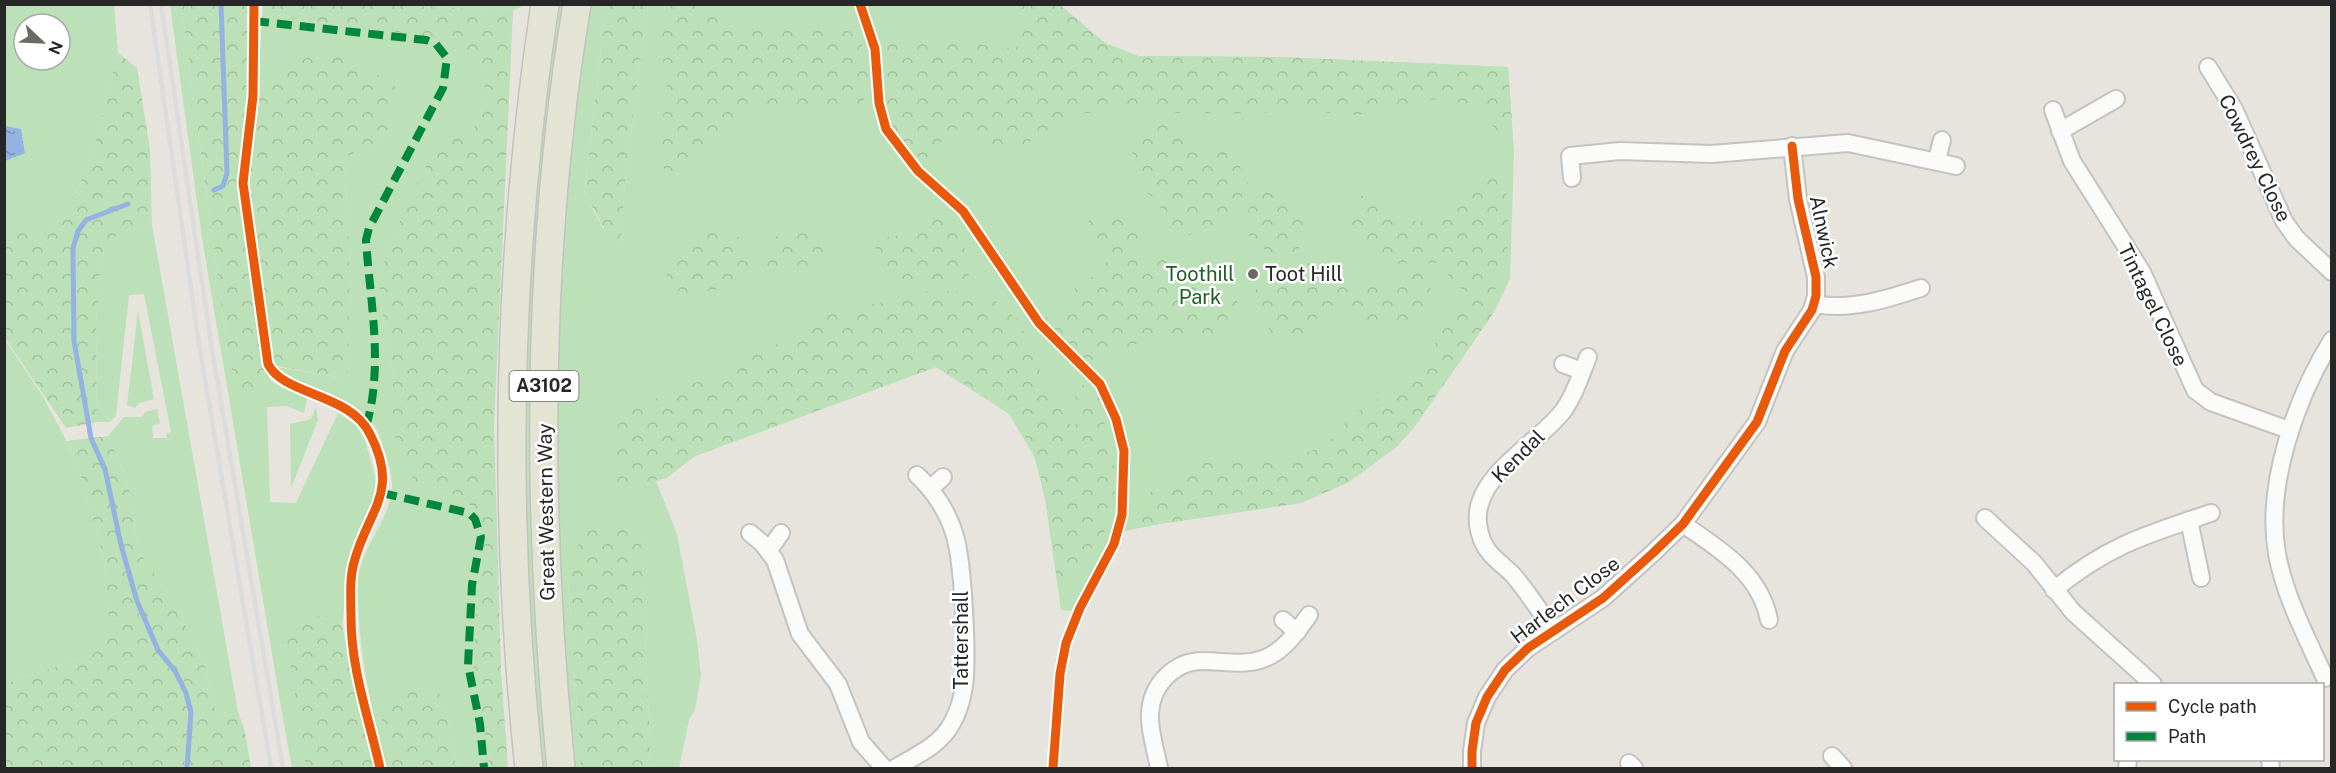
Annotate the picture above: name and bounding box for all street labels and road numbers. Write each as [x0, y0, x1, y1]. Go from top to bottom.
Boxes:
street label: Cowdrey Close [2214, 90, 2296, 226]
street label: Alnwick [1805, 193, 1843, 271]
street label: Tintagel Close [2113, 240, 2193, 370]
road number: A3102 [510, 371, 578, 401]
street label: Great Western Way [532, 423, 560, 601]
street label: Kendal [1487, 425, 1549, 487]
street label: Harlech Close [1506, 551, 1624, 649]
street label: Tattershall [949, 590, 973, 690]

